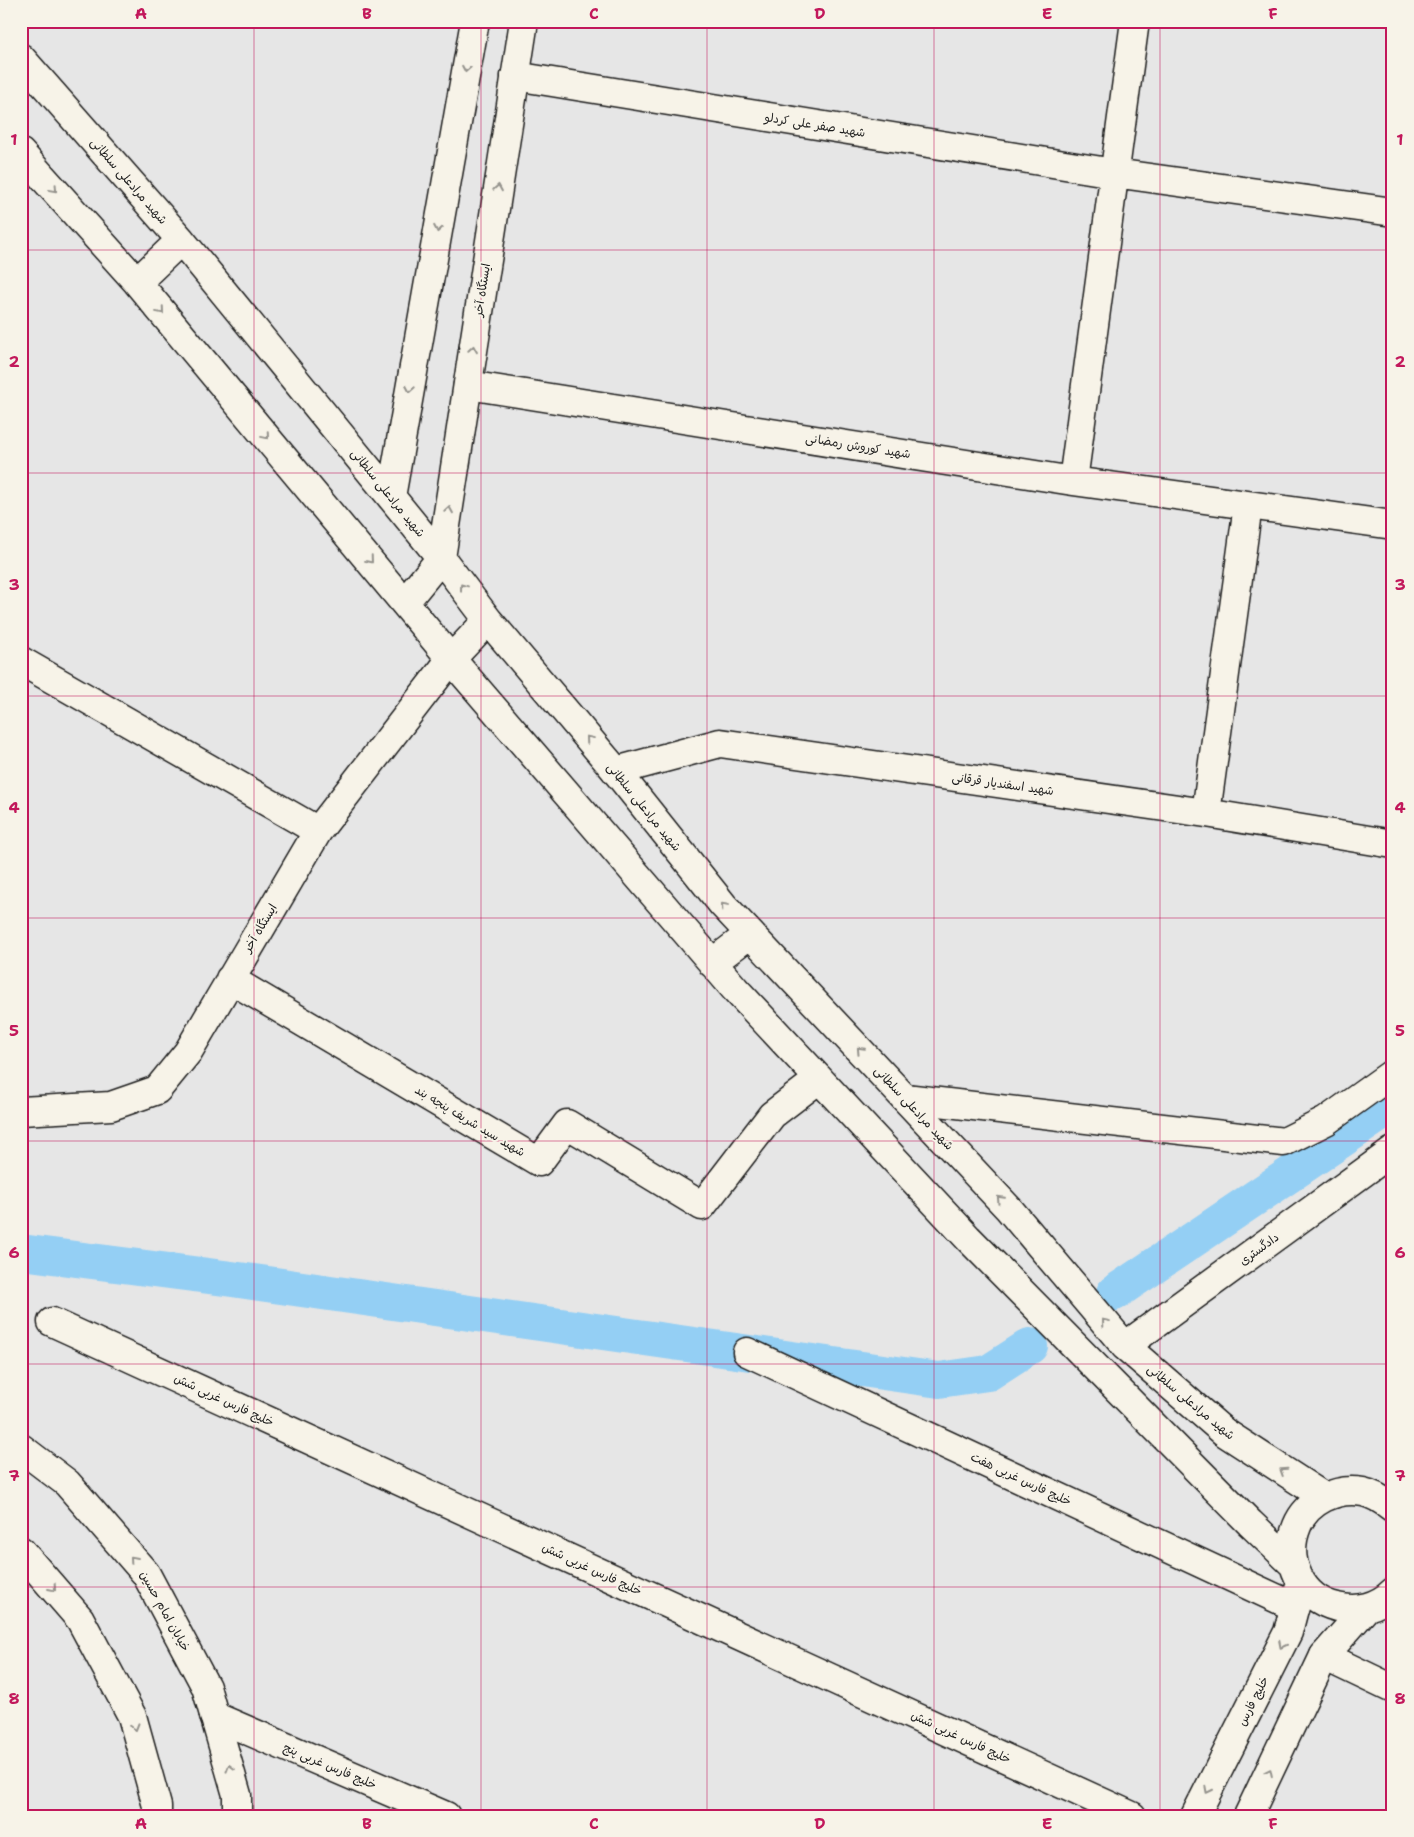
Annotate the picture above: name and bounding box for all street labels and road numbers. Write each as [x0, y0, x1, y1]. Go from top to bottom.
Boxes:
street label: شهید صفر علی کردلو [762, 109, 867, 141]
street label: شهید مرادعلی سلطانی [87, 134, 171, 228]
street label: ایستگاه آخر [470, 262, 494, 319]
street label: شهید کوروش رمضانی [804, 430, 912, 462]
street label: شهید مرادعلی سلطانی [347, 445, 429, 541]
street label: شهید مرادعلی سلطانی [603, 759, 685, 855]
street label: شهید اسفندیار قرقانی [951, 769, 1055, 799]
street label: ایستگاه آخر [239, 901, 281, 956]
street label: شهید مرادعلی سلطانی [871, 1063, 957, 1153]
street label: شهید سید شریف پنجه بند [412, 1082, 528, 1160]
street label: دادگستری [1236, 1229, 1282, 1269]
street label: شهید مرادعلی سلطانی [1144, 1361, 1238, 1443]
street label: خلیج فارس غربی شش [171, 1370, 276, 1431]
street label: خلیج فارس غربی هفت [968, 1449, 1074, 1510]
street label: خلیج فارس غربی شش [539, 1539, 644, 1600]
street label: خیابان امام حسین [135, 1568, 194, 1655]
street label: خلیج فارس [1234, 1674, 1273, 1729]
street label: خلیج فارس غربی شش [908, 1707, 1013, 1768]
street label: خلیج فارس غربی پنج [281, 1739, 379, 1794]

